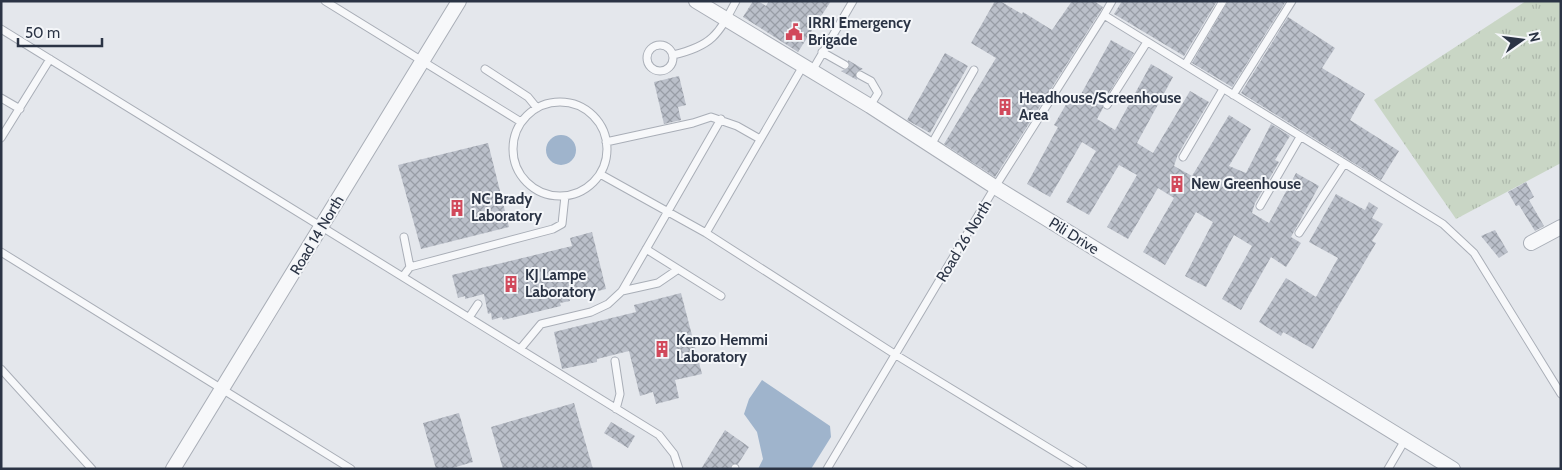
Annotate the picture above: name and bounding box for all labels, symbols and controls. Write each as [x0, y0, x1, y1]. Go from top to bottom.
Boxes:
place label: IRRI Emergency Brigade [808, 14, 912, 49]
scale bar [18, 15, 101, 47]
north arrow [1497, 15, 1547, 65]
public building icon: IRRI Emergency Brigade [784, 22, 804, 42]
text: 50 m [25, 24, 60, 42]
text: N [1525, 30, 1545, 44]
place label: Headhouse/Screenhouse Area [1019, 89, 1182, 124]
building icon: Headhouse/Screenhouse Area [995, 97, 1015, 117]
building icon: New Greenhouse [1167, 174, 1187, 194]
place label: New Greenhouse [1191, 175, 1301, 193]
place label: NC Brady Laboratory [471, 190, 543, 225]
street label: Road 14 North [286, 192, 348, 278]
street label: Road 26 North [933, 197, 995, 285]
building icon: NC Brady Laboratory [447, 198, 467, 218]
street label: Pili Drive [1046, 214, 1103, 258]
place label: KJ Lampe Laboratory [525, 266, 597, 301]
building icon: KJ Lampe Laboratory [501, 274, 521, 294]
place label: Kenzo Hemmi Laboratory [676, 331, 768, 366]
building icon: Kenzo Hemmi Laboratory [652, 339, 672, 359]

